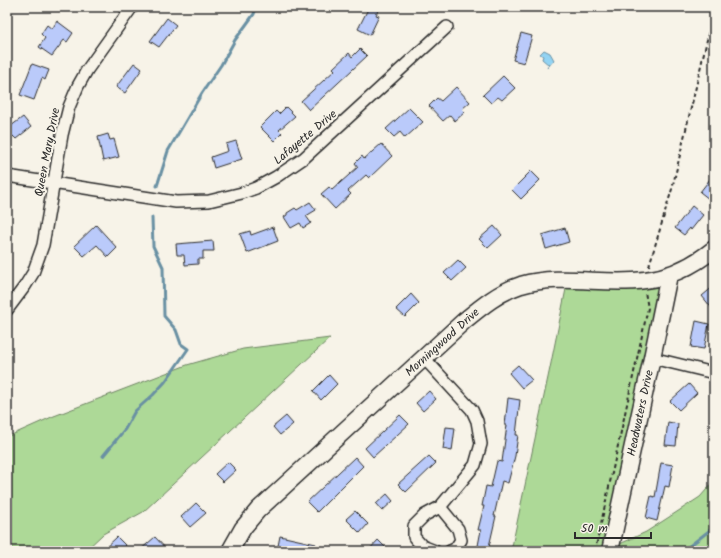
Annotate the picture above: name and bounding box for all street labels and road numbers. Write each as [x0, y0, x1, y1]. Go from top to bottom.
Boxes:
street label: Lafayette Drive [269, 105, 342, 170]
street label: Queen Mary Drive [30, 106, 66, 198]
street label: Morningwood Drive [401, 303, 484, 381]
street label: Headwaters Drive [622, 368, 659, 458]

